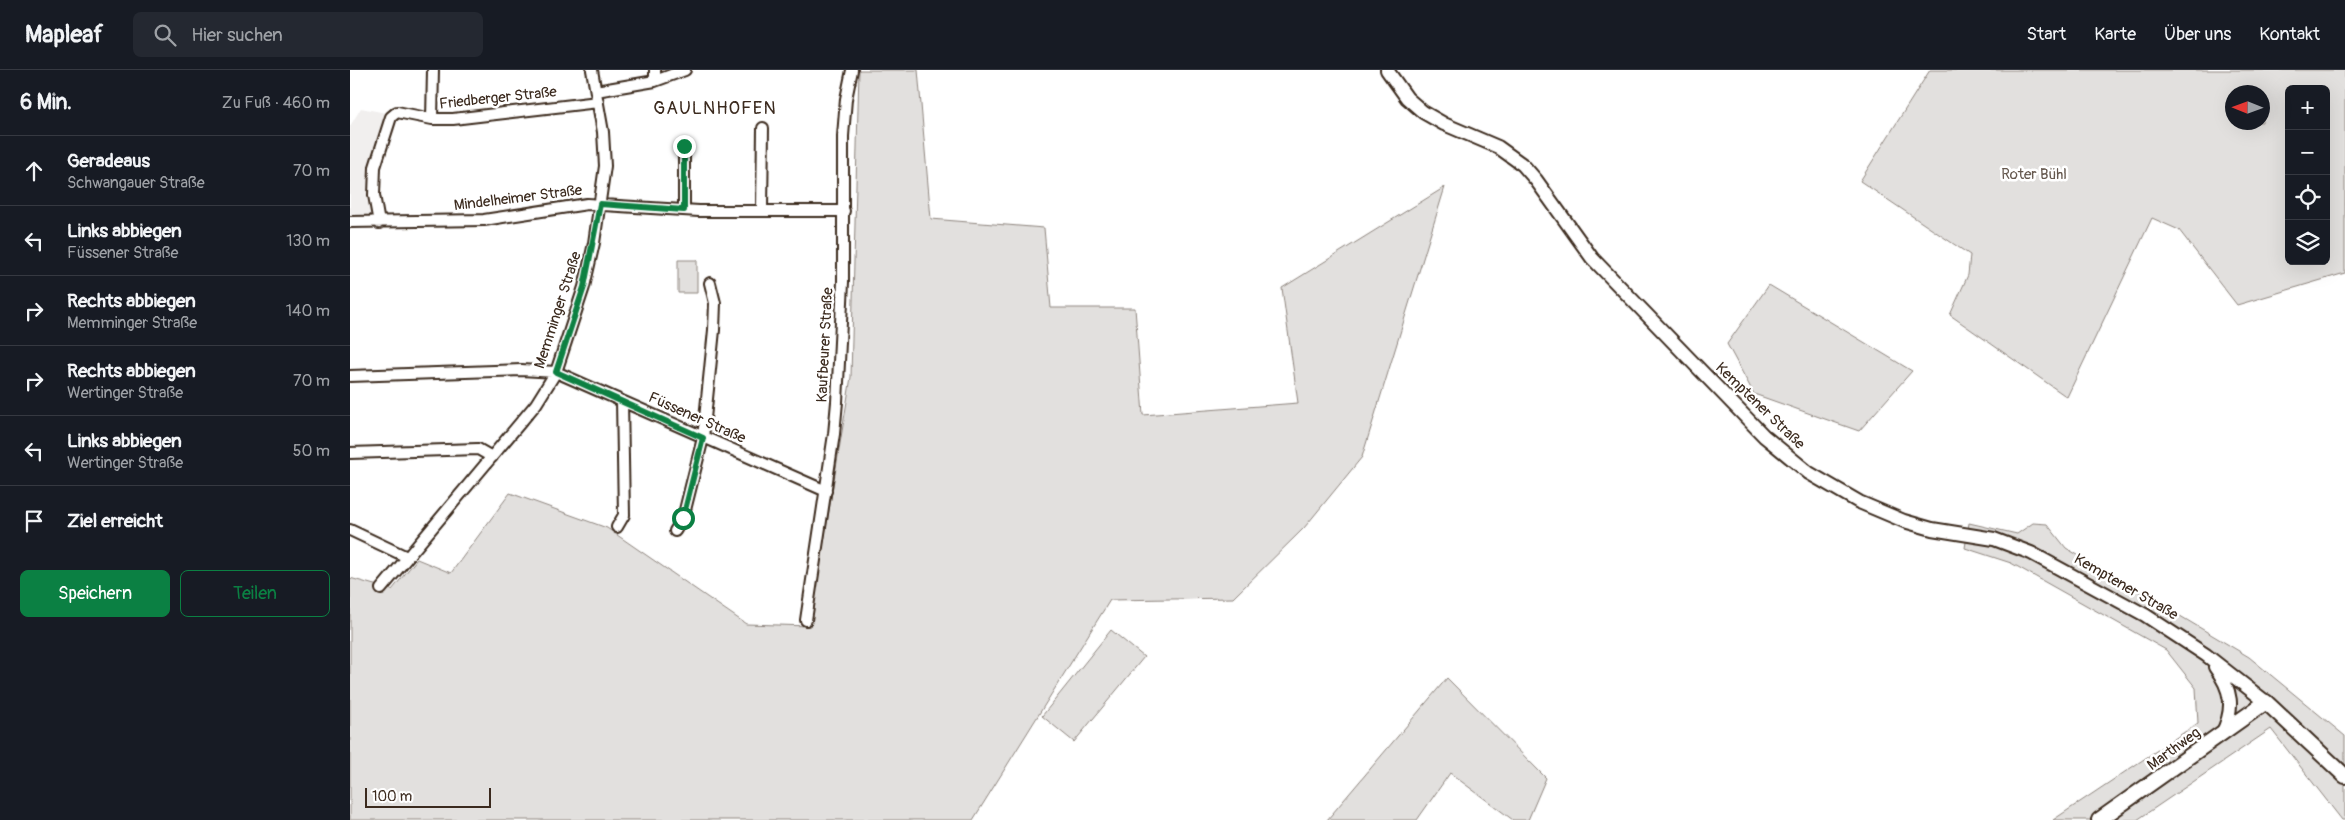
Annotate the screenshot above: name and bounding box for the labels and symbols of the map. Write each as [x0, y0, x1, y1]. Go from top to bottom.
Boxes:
street label: Friedberger Straße [438, 82, 558, 114]
north arrow [2225, 85, 2270, 130]
district label: GAULNHOFEN [653, 97, 777, 120]
route end [673, 135, 696, 158]
park label: Roter Bühl [2001, 165, 2067, 184]
street label: Mindelheimer Straße [453, 181, 584, 215]
street label: Memminger Straße [530, 249, 586, 371]
street label: Kaufbeurer Straße [812, 286, 838, 403]
street label: Kemptener Straße [1711, 359, 1809, 454]
street label: Füssener Straße [645, 388, 749, 448]
route start [672, 507, 695, 530]
street label: Kemptener Straße [2071, 550, 2182, 625]
street label: Marthweg [2144, 723, 2204, 775]
scale bar [365, 785, 491, 808]

